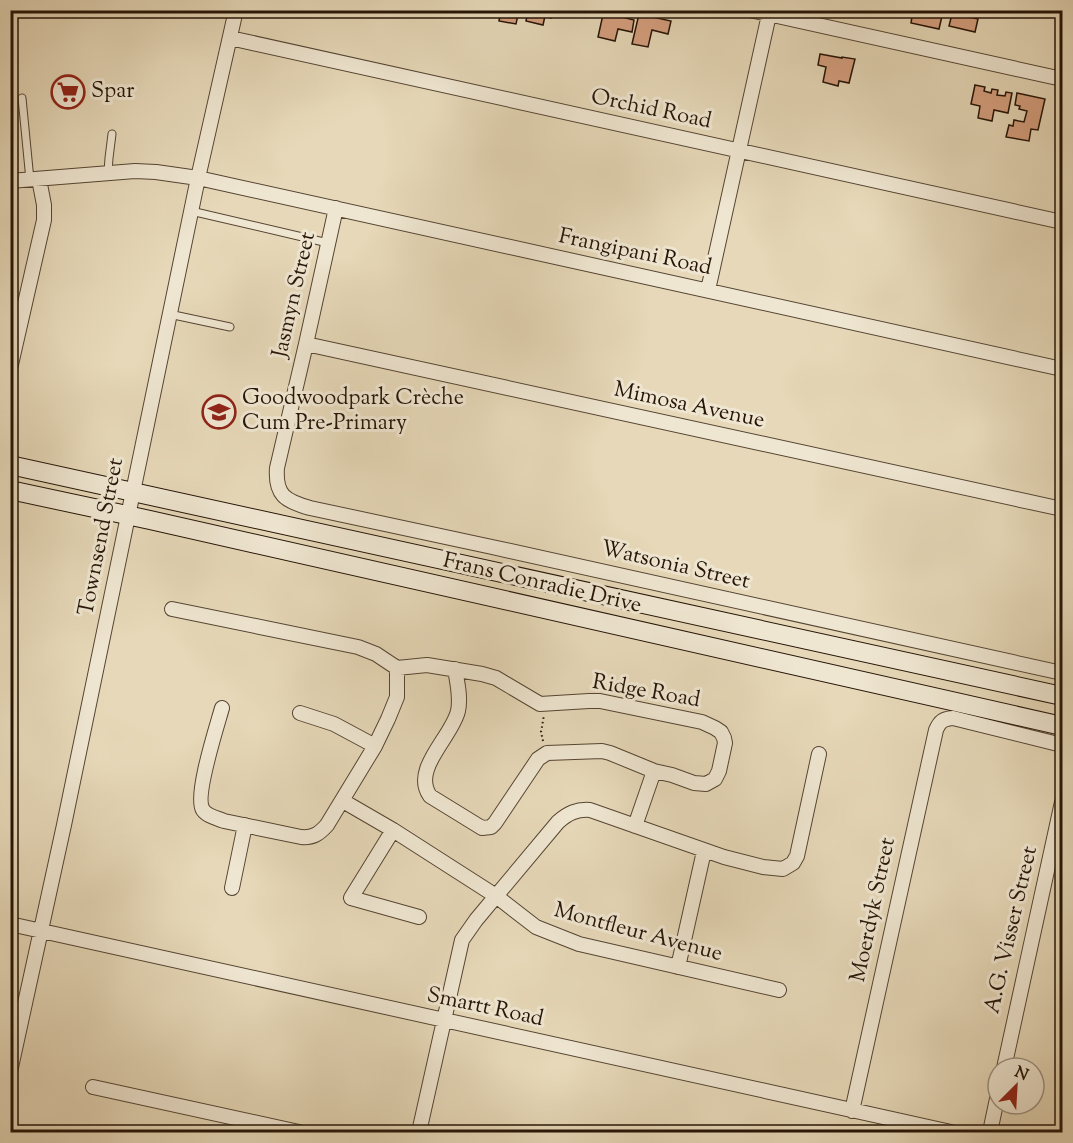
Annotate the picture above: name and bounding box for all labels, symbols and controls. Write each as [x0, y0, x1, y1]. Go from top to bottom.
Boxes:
supermarket icon: Spar [50, 74, 86, 110]
place label: Spar [91, 76, 134, 108]
street label: Orchid Road [588, 82, 714, 138]
street label: Frangipani Road [556, 221, 714, 285]
street label: Jasmyn Street [265, 229, 325, 362]
street label: Mimosa Avenue [611, 374, 767, 438]
place label: Goodwoodpark Crèche Cum Pre-Primary [242, 383, 464, 440]
school or university icon: Goodwoodpark Crèche Cum Pre-Primary [201, 394, 237, 430]
street label: Townsend Street [71, 455, 133, 619]
street label: Watsonia Street [597, 533, 753, 599]
street label: Frans Conradie Drive [439, 546, 645, 622]
street label: Ridge Road [589, 667, 703, 717]
street label: Moerdyk Street [843, 834, 905, 985]
street label: A.G. Visser Street [977, 843, 1047, 1017]
street label: Montfleur Avenue [550, 895, 726, 971]
street label: Smartt Road [424, 980, 546, 1036]
north arrow [986, 1056, 1046, 1116]
text: N [1011, 1061, 1032, 1088]

